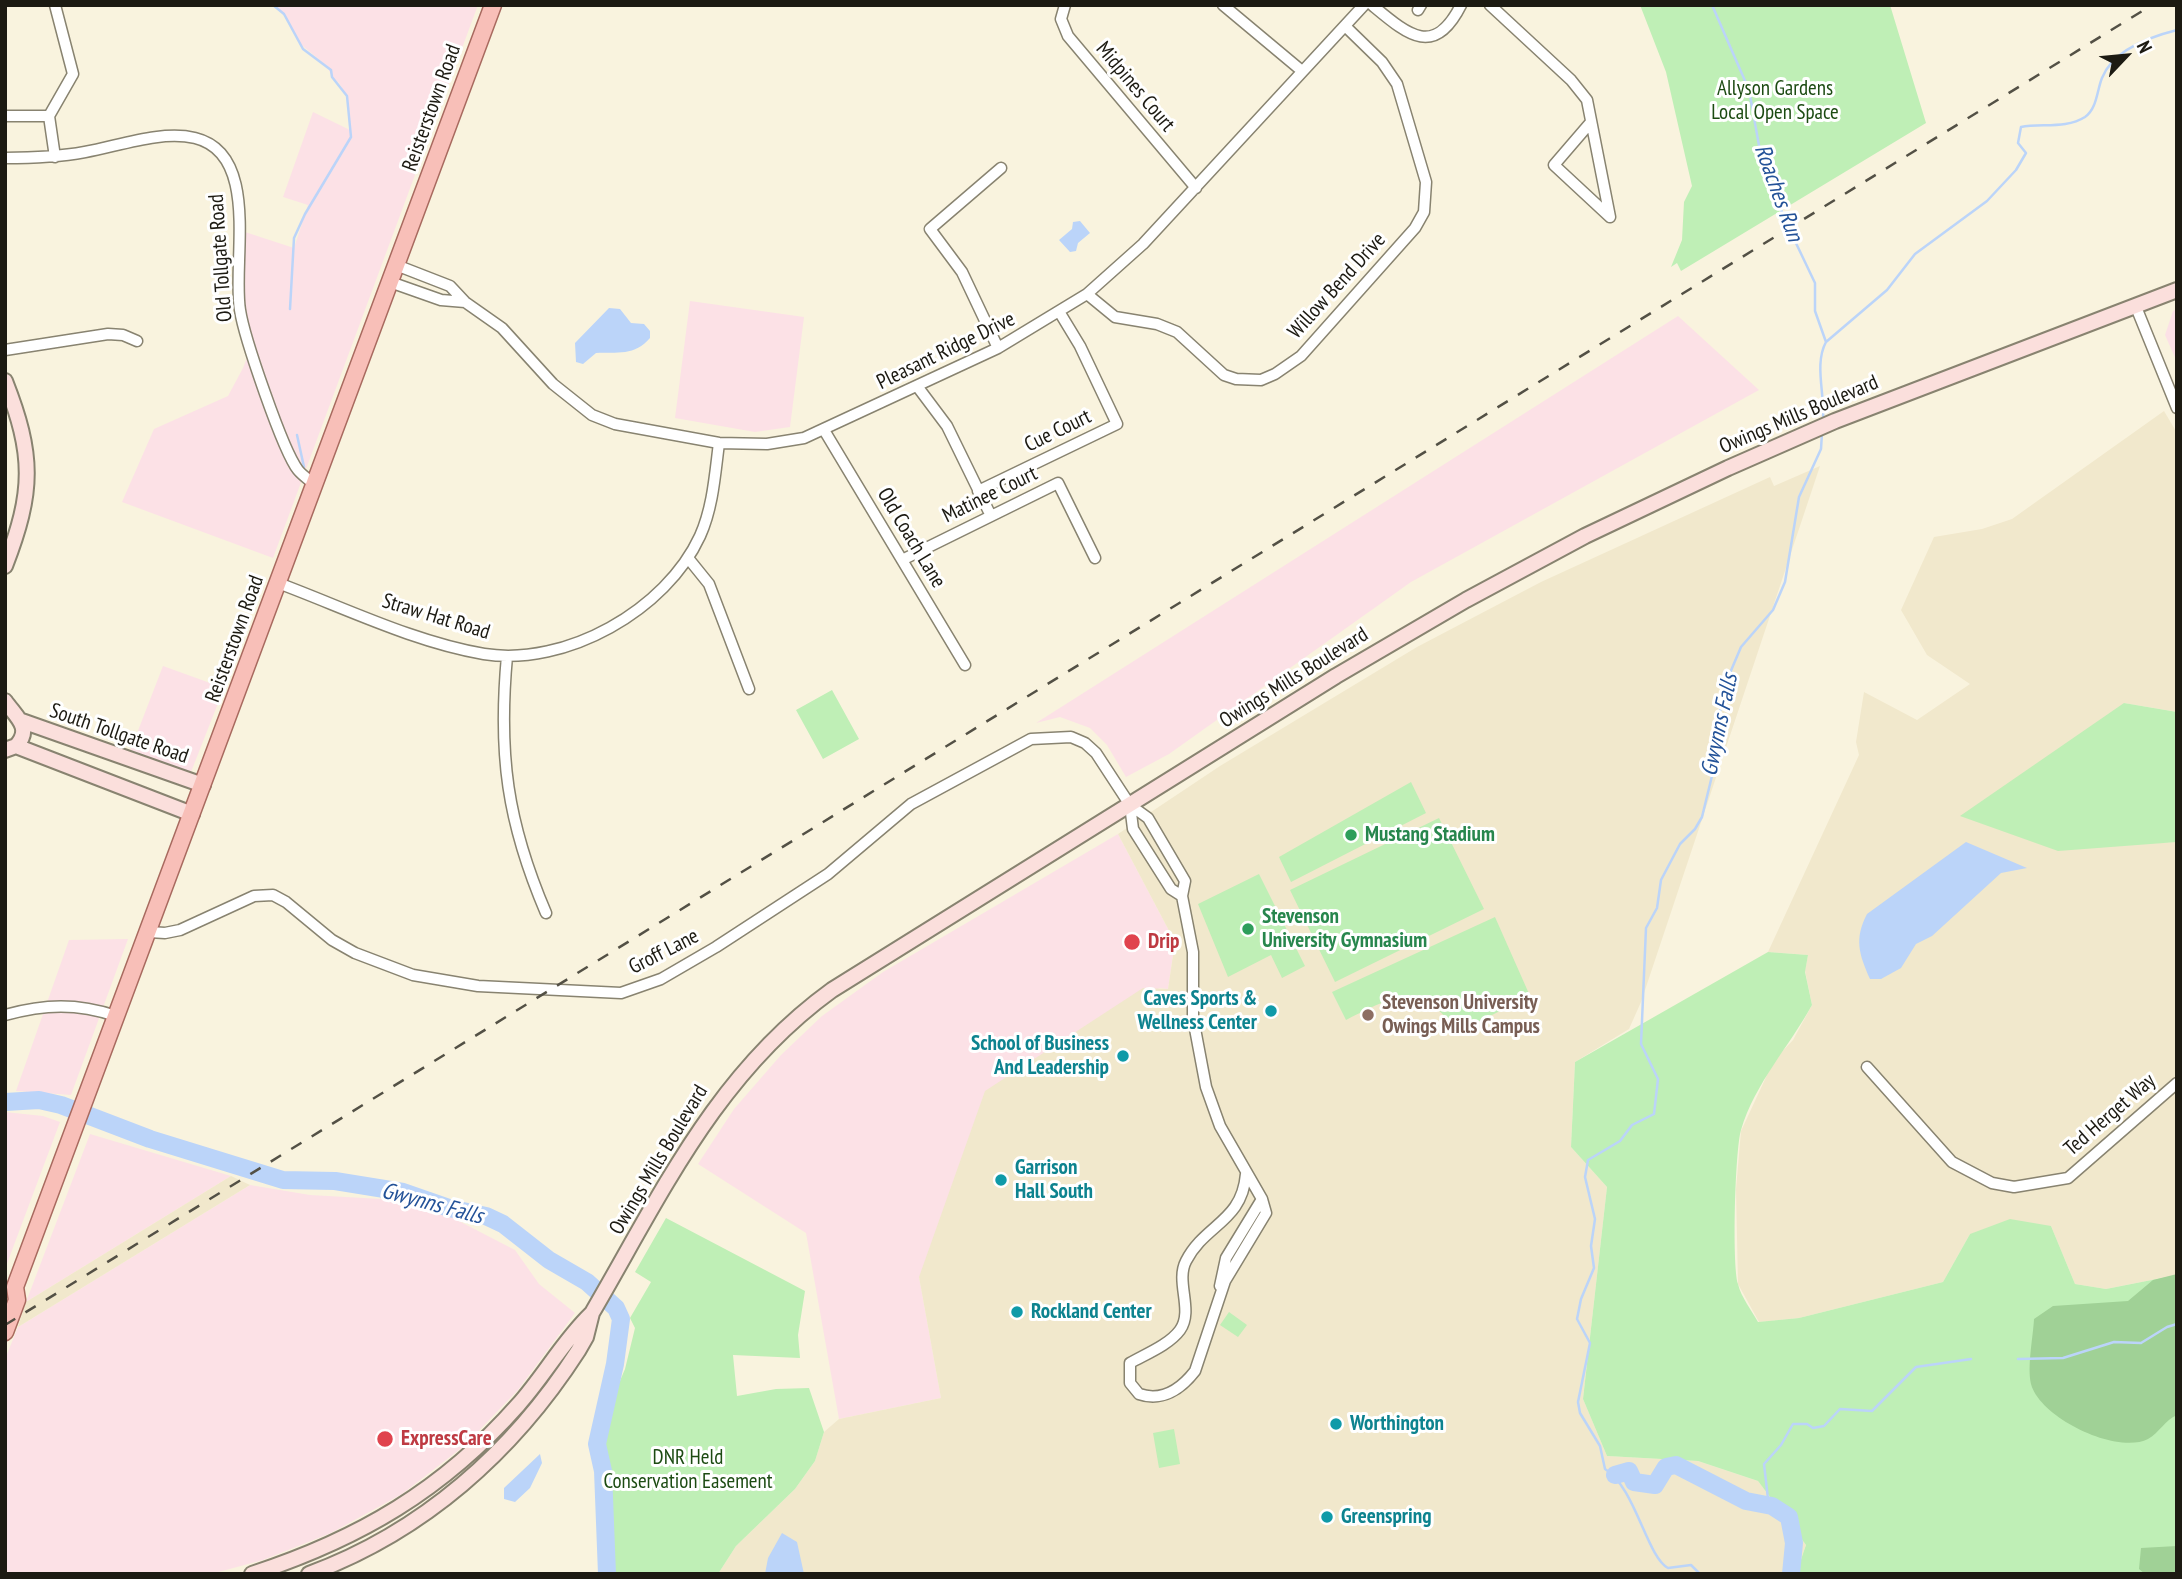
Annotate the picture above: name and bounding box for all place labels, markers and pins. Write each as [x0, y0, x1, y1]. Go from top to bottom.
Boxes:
place label: Mustang Stadium [1365, 822, 1495, 848]
marker: Mustang Stadium [1343, 827, 1359, 843]
place label: Stevenson University Gymnasium [1262, 904, 1427, 954]
marker: Stevenson University Gymnasium [1240, 921, 1256, 937]
place label: Drip [1148, 929, 1179, 955]
marker: Drip [1122, 932, 1142, 952]
place label: Caves Sports & Wellness Center [1138, 986, 1257, 1036]
place label: Stevenson University Owings Mills Campus [1382, 990, 1540, 1040]
marker: Caves Sports & Wellness Center [1263, 1003, 1279, 1019]
marker: Stevenson University Owings Mills Campus [1360, 1007, 1376, 1023]
place label: School of Business And Leadership [971, 1031, 1109, 1081]
marker: School of Business And Leadership [1115, 1048, 1131, 1064]
place label: Garrison Hall South [1015, 1155, 1093, 1205]
marker: Garrison Hall South [993, 1172, 1009, 1188]
place label: Rockland Center [1031, 1299, 1152, 1325]
marker: Rockland Center [1009, 1304, 1025, 1320]
place label: Worthington [1350, 1411, 1444, 1437]
marker: Worthington [1328, 1416, 1344, 1432]
place label: ExpressCare [401, 1426, 492, 1452]
marker: ExpressCare [375, 1429, 395, 1449]
place label: Greenspring [1341, 1504, 1431, 1530]
marker: Greenspring [1319, 1509, 1335, 1525]

